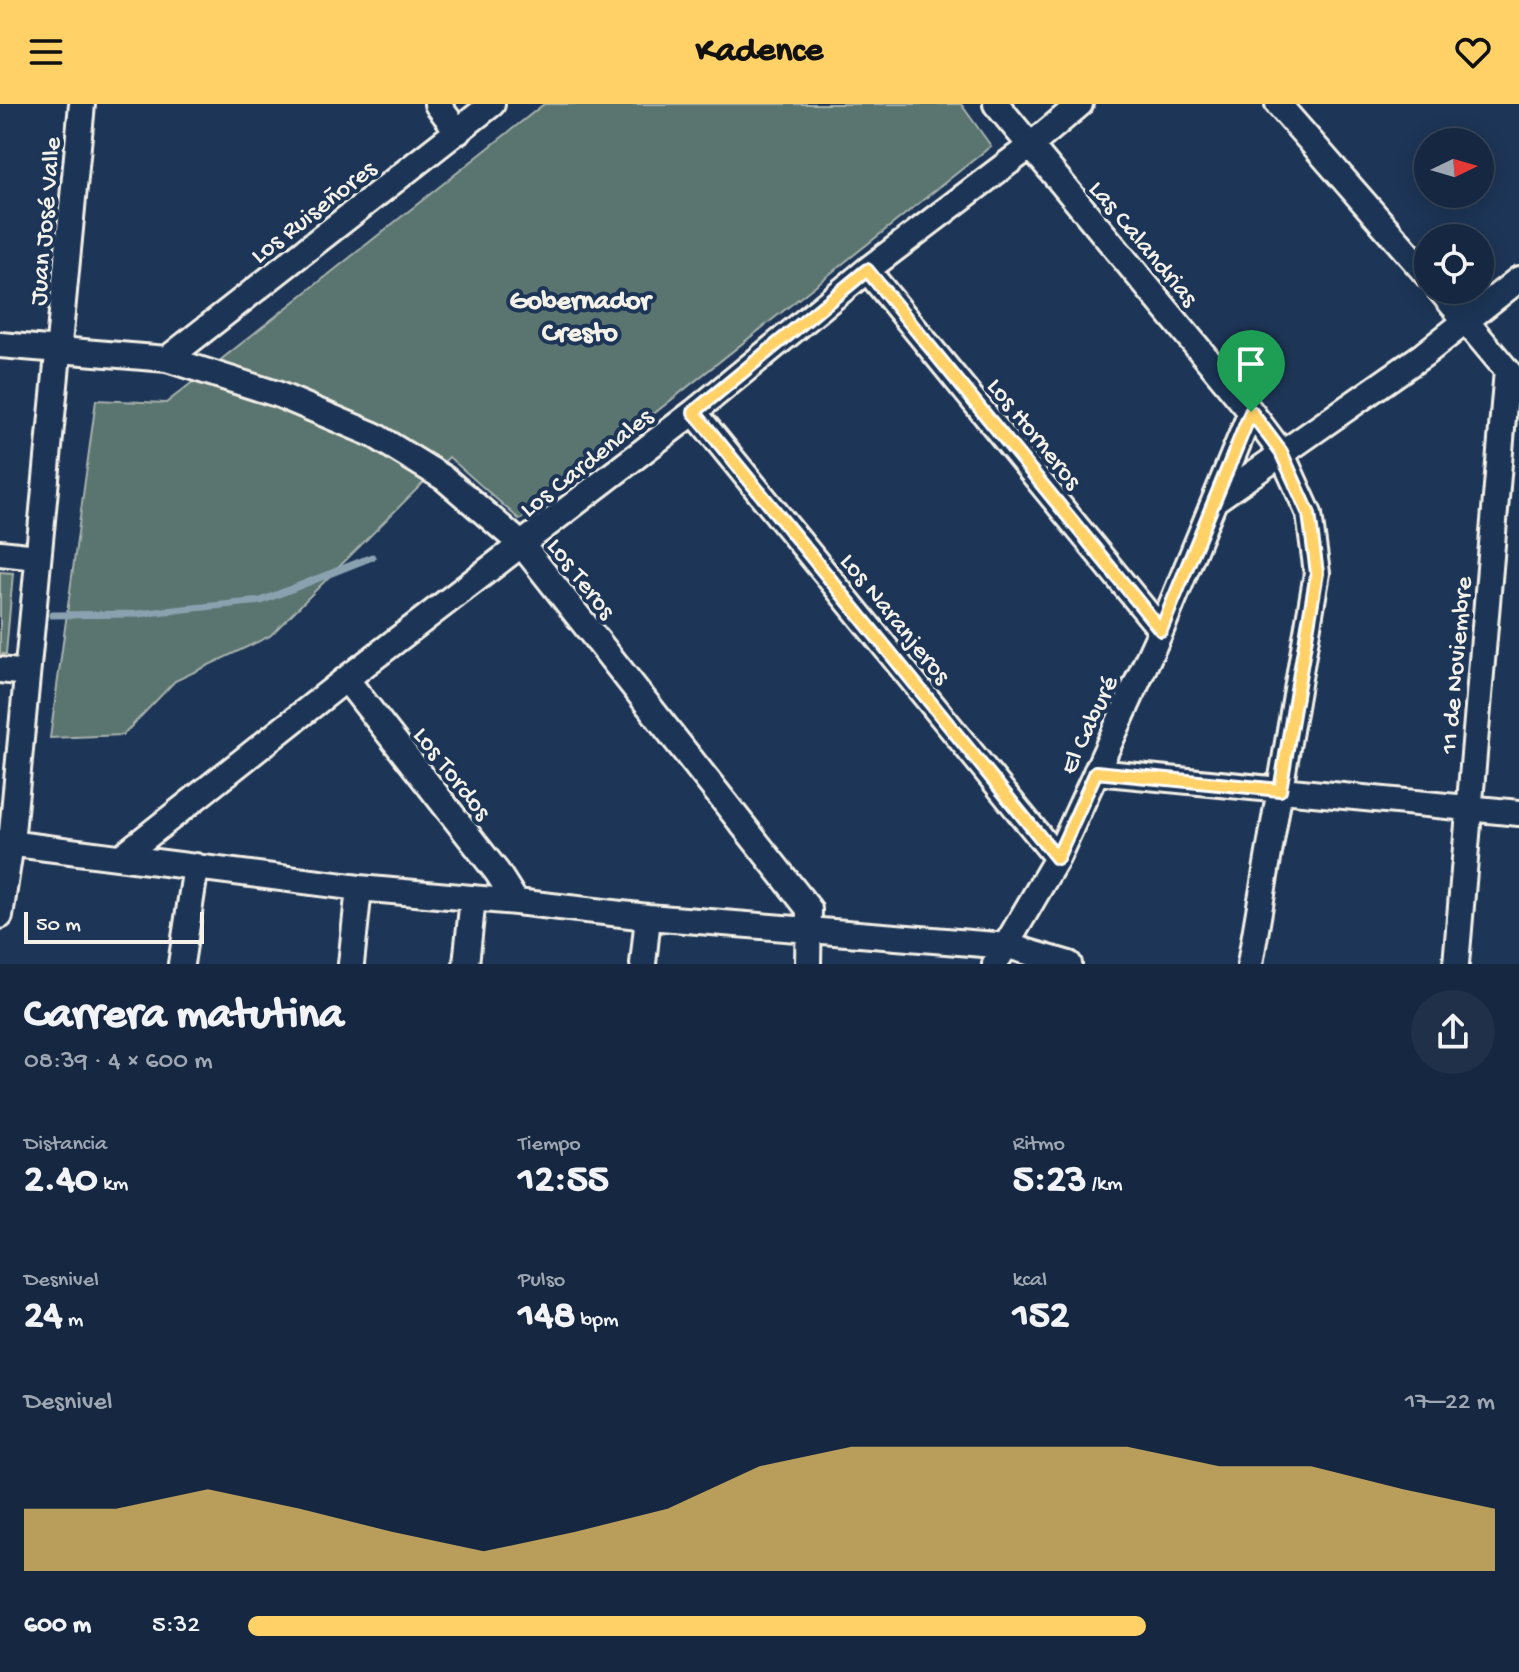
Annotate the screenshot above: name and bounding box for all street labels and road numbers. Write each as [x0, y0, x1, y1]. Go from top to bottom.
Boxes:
street label: Juan José Valle [25, 135, 70, 307]
street label: Los Ruiseñores [246, 154, 385, 272]
street label: Las Calandrias [1080, 176, 1204, 315]
street label: Los Horneros [978, 373, 1088, 498]
street label: Los Cardenales [515, 402, 662, 526]
street label: Los Teros [538, 533, 622, 628]
street label: Los Naranjeros [831, 548, 957, 693]
street label: 11 de Noviembre [1435, 575, 1482, 756]
street label: El Caburé [1055, 671, 1128, 780]
street label: Los Tordos [404, 722, 497, 829]

